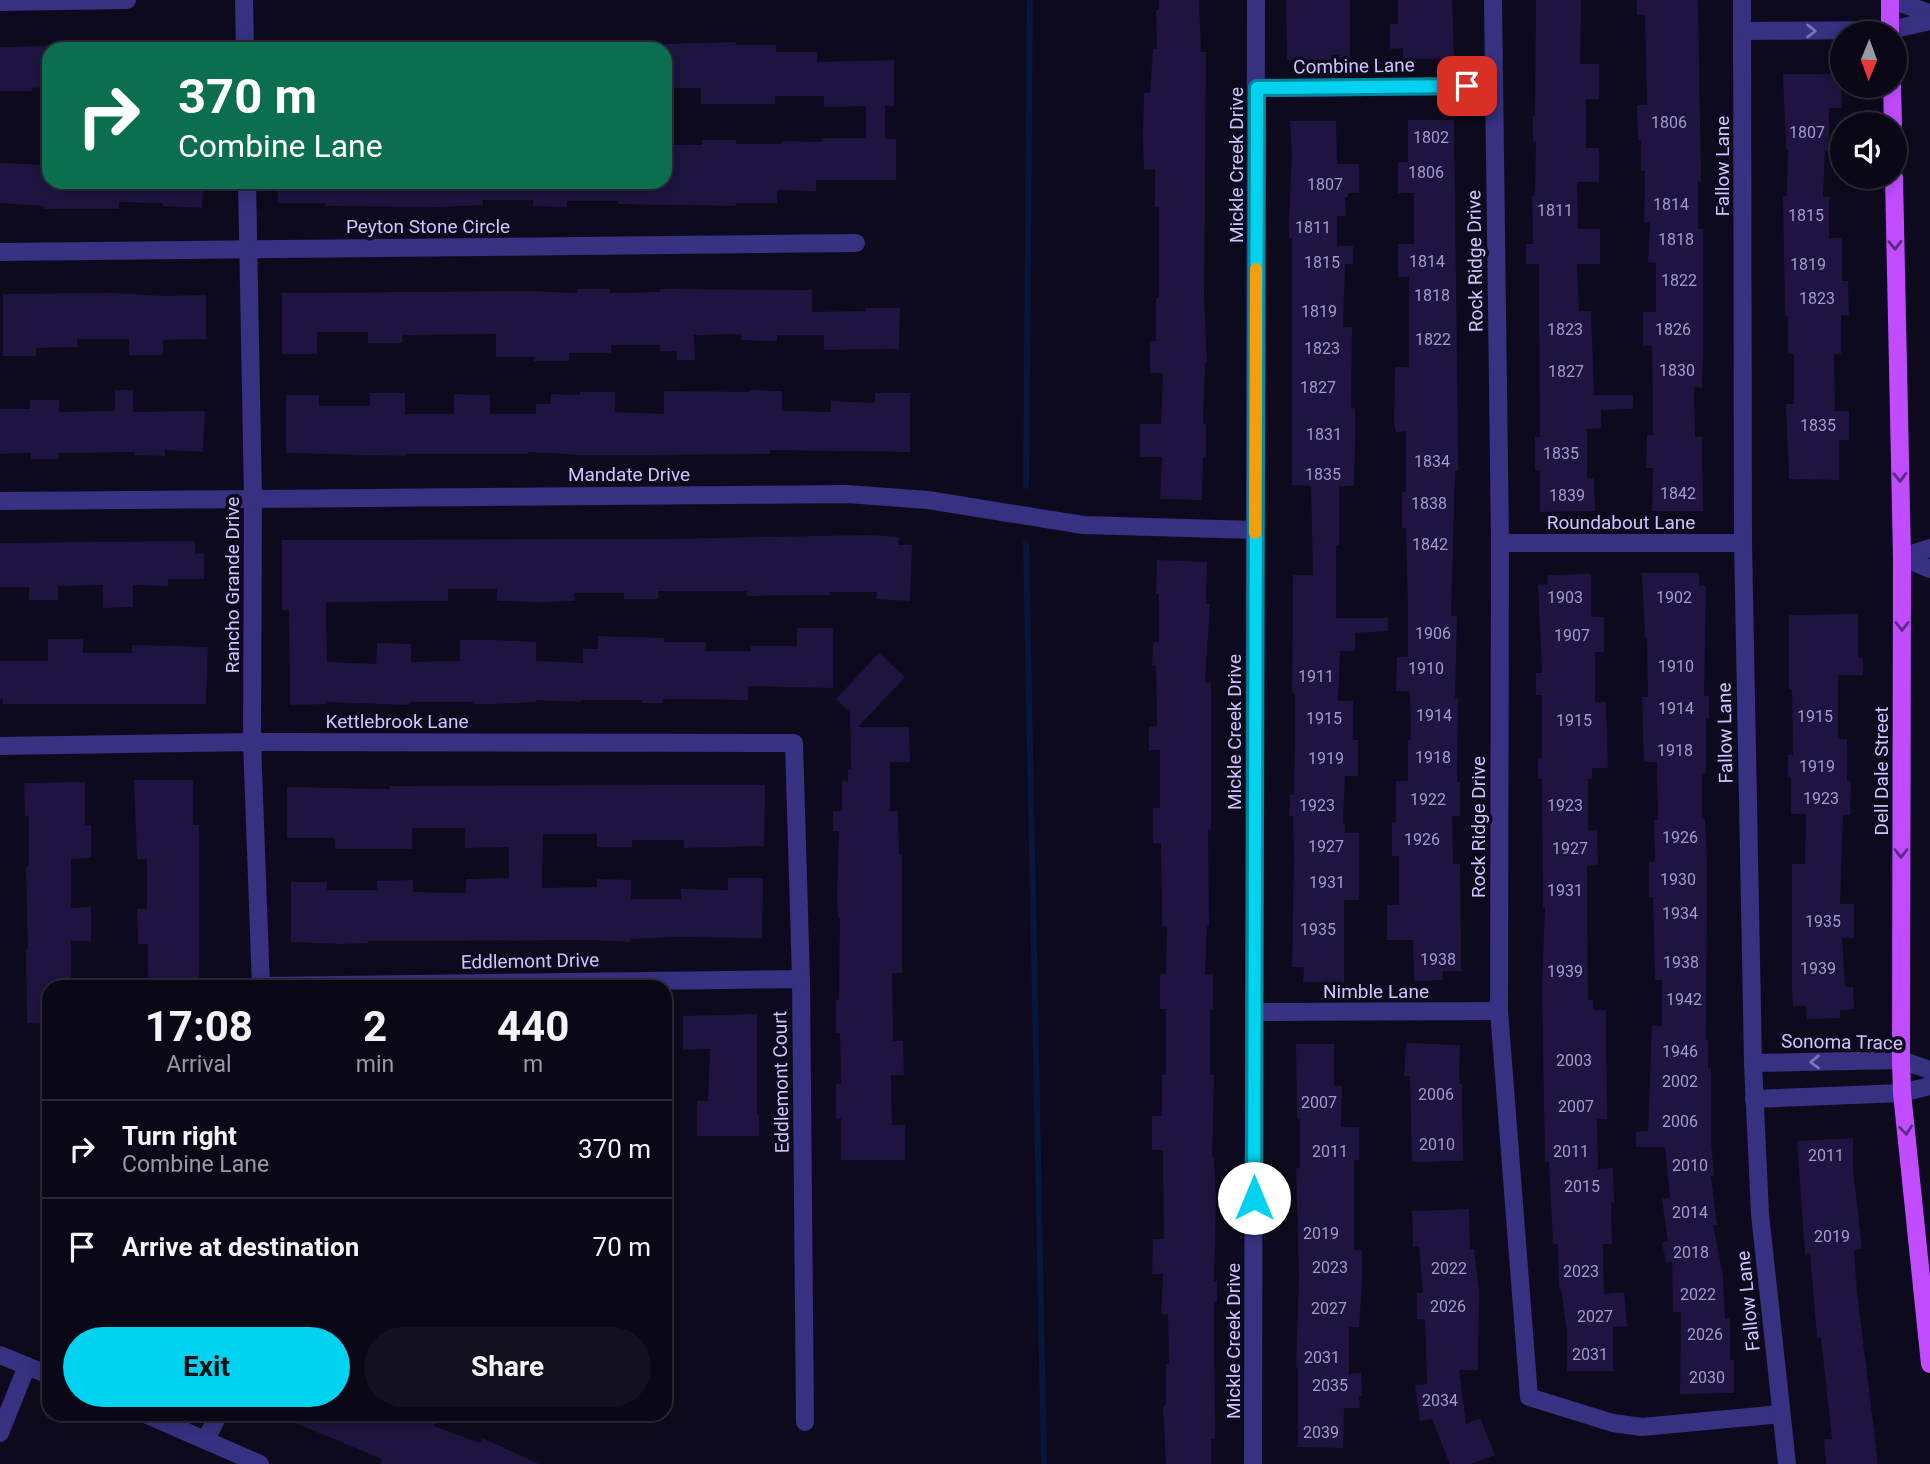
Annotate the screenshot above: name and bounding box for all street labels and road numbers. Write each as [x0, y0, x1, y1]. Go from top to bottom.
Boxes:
street label: Combine Lane [1293, 53, 1415, 79]
street label: Mickle Creek Drive [1225, 87, 1248, 243]
street label: Fallow Lane [1711, 116, 1734, 216]
street label: Rock Ridge Drive [1462, 190, 1488, 332]
street label: Peyton Stone Circle [346, 215, 510, 238]
street label: Mandate Drive [568, 463, 690, 486]
street label: Rancho Grande Drive [221, 497, 244, 673]
street label: Roundabout Lane [1547, 511, 1695, 534]
street label: Mickle Creek Drive [1223, 654, 1246, 810]
street label: Fallow Lane [1713, 682, 1737, 784]
street label: Dell Dale Street [1870, 707, 1893, 835]
street label: Kettlebrook Lane [326, 710, 468, 733]
street label: Rock Ridge Drive [1467, 756, 1490, 898]
street label: Eddlemont Drive [461, 948, 599, 974]
street label: Nimble Lane [1323, 980, 1429, 1003]
street label: Eddlemont Court [768, 1011, 794, 1153]
street label: Sonoma Trace [1781, 1029, 1903, 1055]
street label: Fallow Lane [1731, 1250, 1765, 1352]
street label: Mickle Creek Drive [1222, 1263, 1245, 1419]

